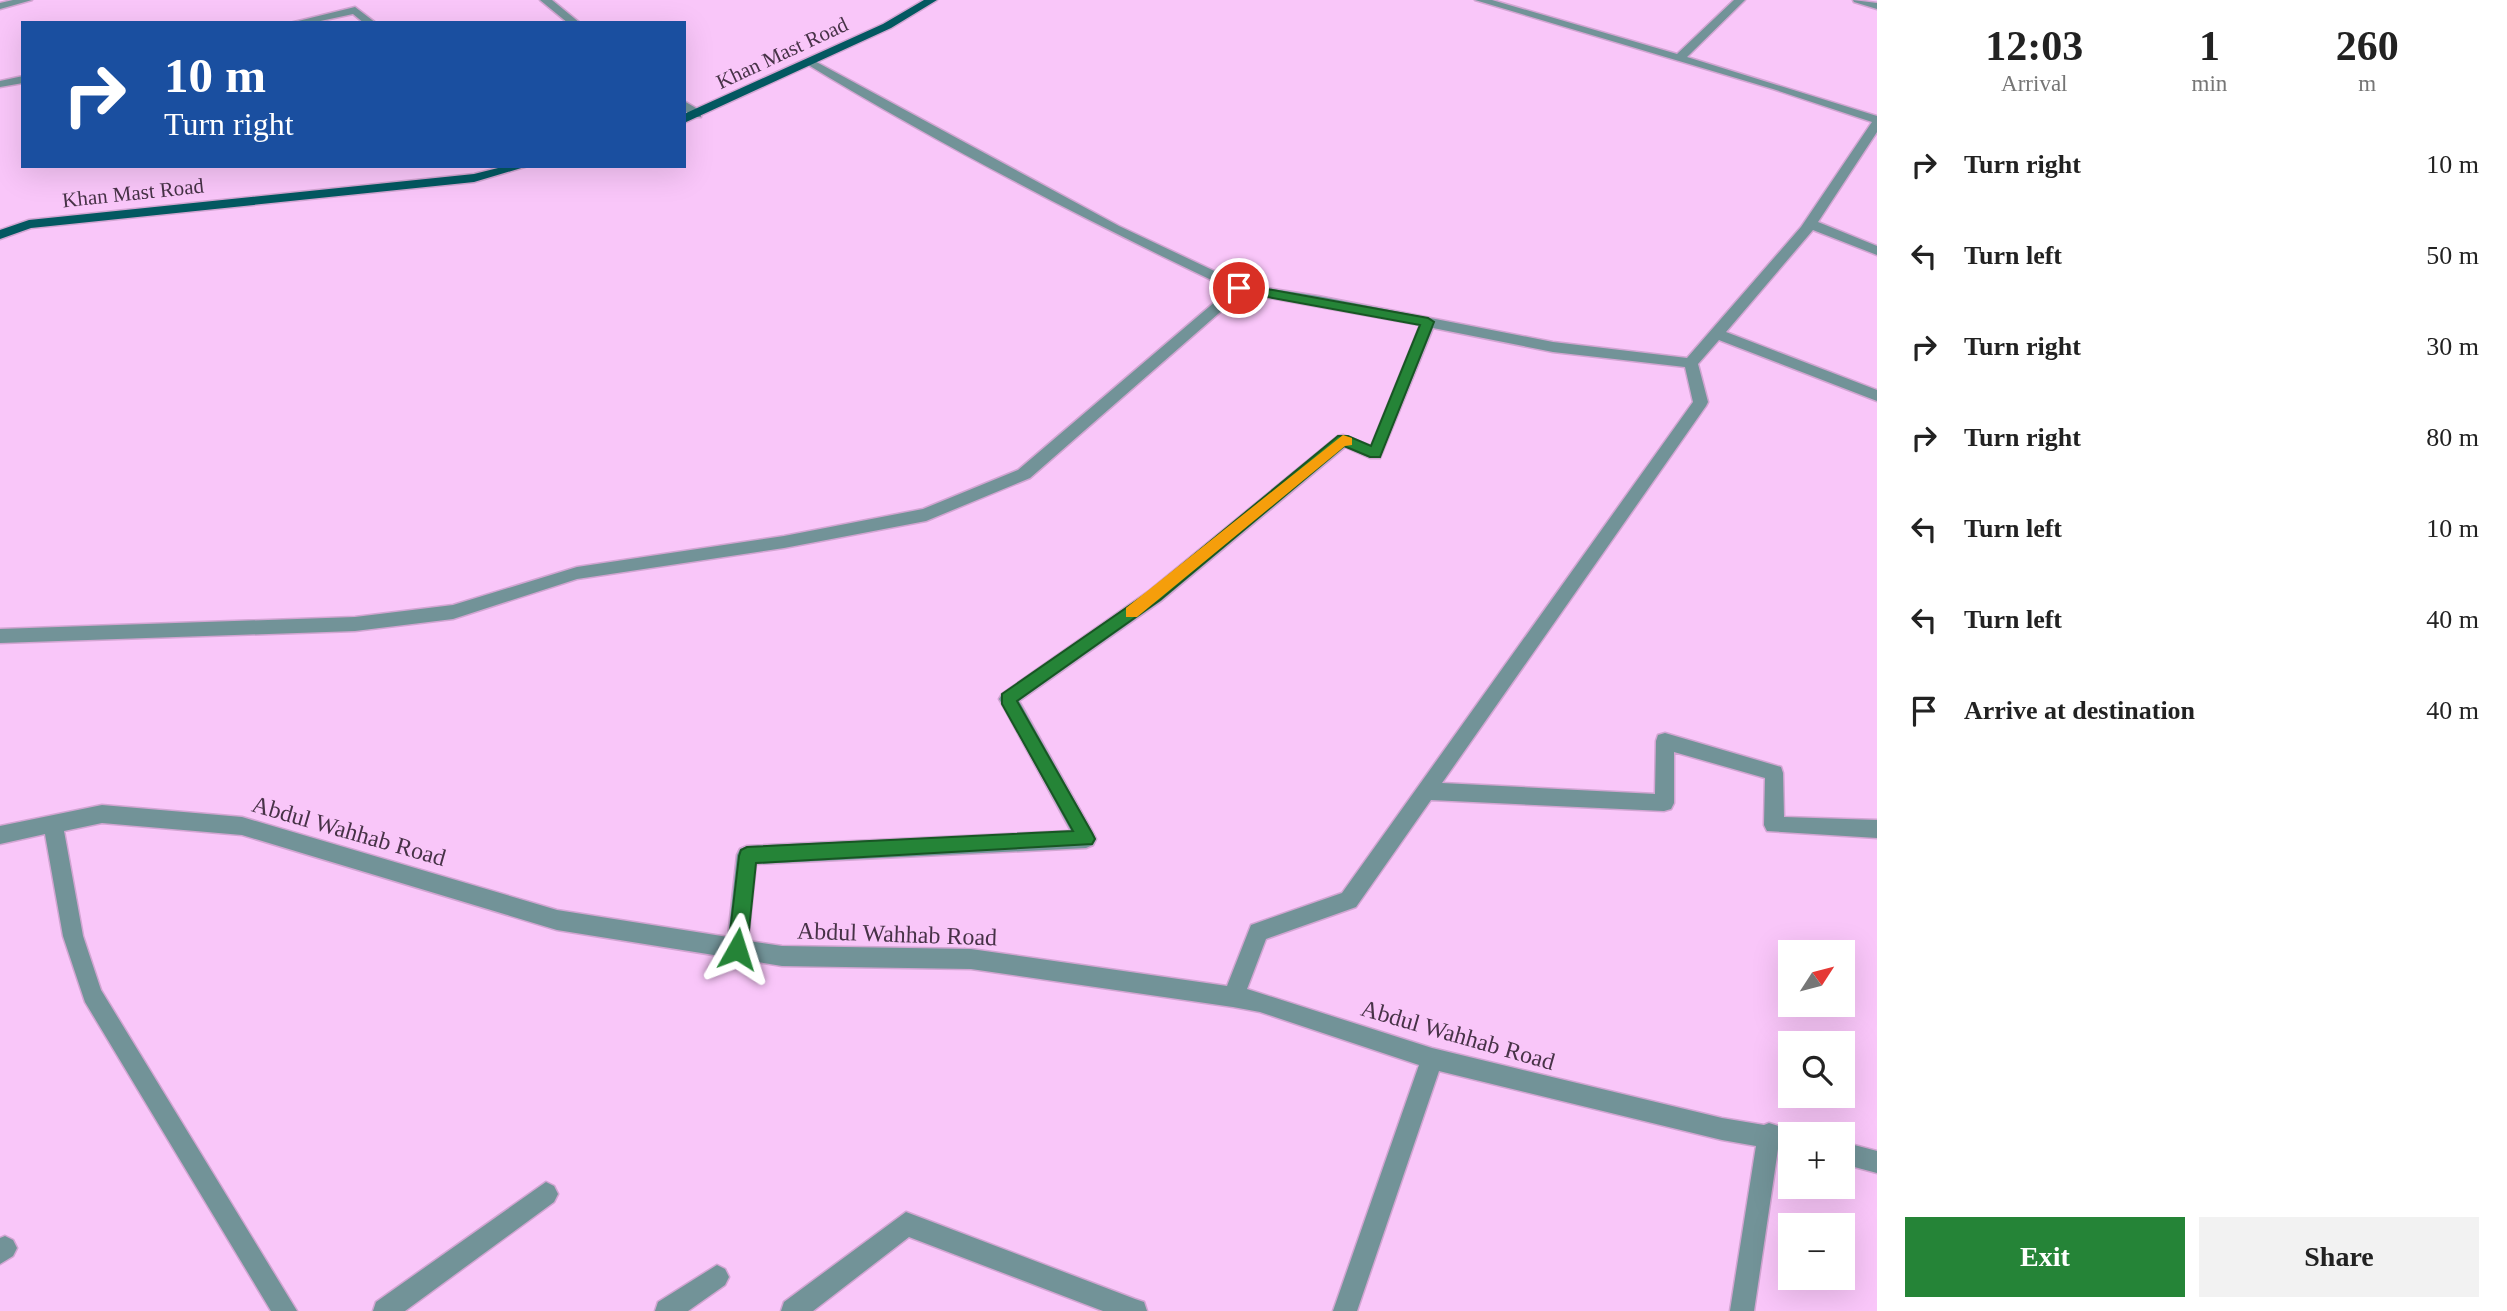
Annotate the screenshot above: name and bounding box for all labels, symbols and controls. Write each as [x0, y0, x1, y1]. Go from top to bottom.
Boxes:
street label: Khan Mast Road [712, 12, 852, 94]
text: 12:03 [1985, 23, 2083, 69]
text: 1 [2199, 23, 2220, 69]
text: 260 [2336, 23, 2399, 69]
text: 10 m [164, 48, 266, 103]
icon: right [49, 49, 140, 140]
text: Arrival [2001, 71, 2068, 96]
text: min [2192, 71, 2227, 96]
text: m [2358, 71, 2376, 96]
text: Turn right [164, 106, 294, 142]
icon: right [1905, 146, 1943, 184]
text: Turn right [1964, 150, 2081, 179]
text: 10 m [2426, 150, 2479, 179]
street label: Khan Mast Road [61, 174, 206, 212]
icon: left [1905, 237, 1943, 275]
text: Turn left [1964, 241, 2062, 270]
text: 50 m [2426, 241, 2479, 270]
pin [1209, 258, 1269, 318]
icon: arrive [1220, 269, 1258, 307]
icon: right [1905, 328, 1943, 366]
text: Turn right [1964, 332, 2081, 361]
text: 30 m [2426, 332, 2479, 361]
icon: right [1905, 419, 1943, 457]
text: Turn right [1964, 423, 2081, 452]
text: 80 m [2426, 423, 2479, 452]
icon: left [1905, 510, 1943, 548]
text: Turn left [1964, 514, 2062, 543]
text: 10 m [2426, 514, 2479, 543]
icon: left [1905, 601, 1943, 639]
text: Turn left [1964, 605, 2062, 634]
text: 40 m [2426, 605, 2479, 634]
icon: arrive [1905, 692, 1943, 730]
text: Arrive at destination [1964, 696, 2195, 725]
text: 40 m [2426, 696, 2479, 725]
street label: Abdul Wahhab Road [249, 791, 449, 871]
position arrow [700, 912, 774, 986]
street label: Abdul Wahhab Road [796, 918, 998, 950]
north arrow [1778, 940, 1855, 1017]
map controls [1778, 940, 1855, 1290]
street label: Abdul Wahhab Road [1358, 995, 1558, 1075]
button: search [1778, 1031, 1855, 1108]
button: + [1778, 1122, 1855, 1199]
button: − [1778, 1213, 1855, 1290]
button: Exit [1905, 1217, 2185, 1297]
button: Share [2199, 1217, 2479, 1297]

